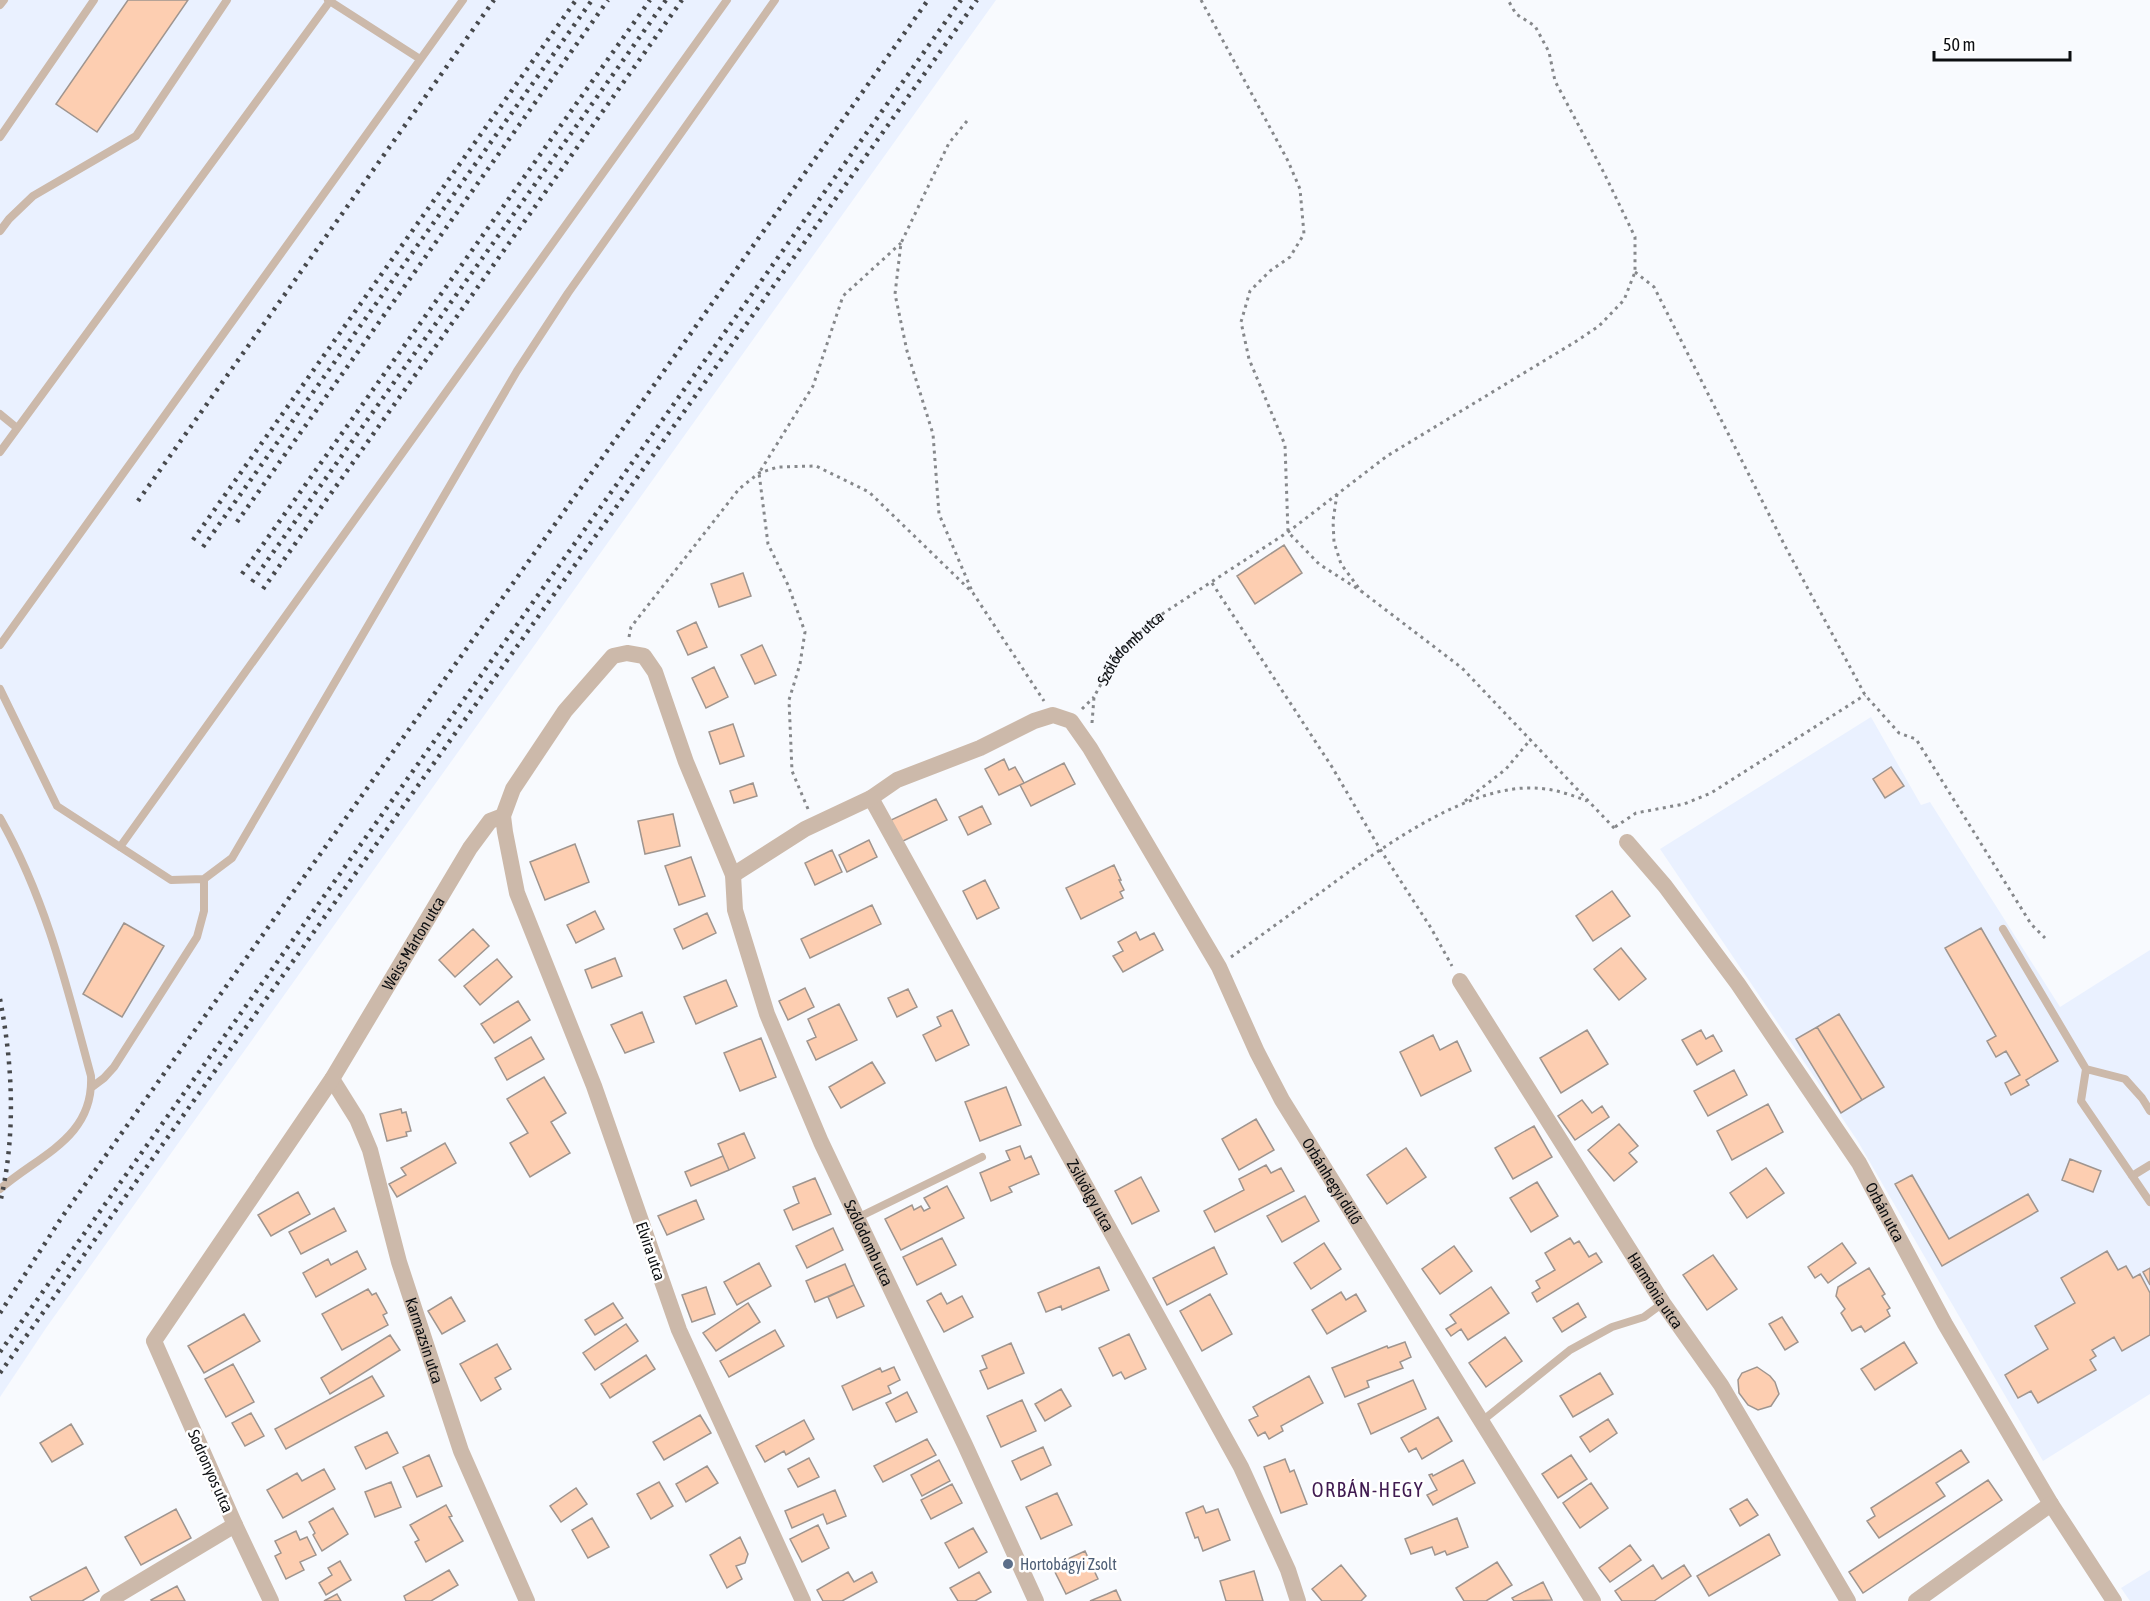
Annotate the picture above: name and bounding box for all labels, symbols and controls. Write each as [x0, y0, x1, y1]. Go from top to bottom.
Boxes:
scale bar [1934, 24, 2070, 62]
text: 50 m [1943, 34, 1975, 55]
street label: Szőlődomb utca [1093, 607, 1167, 688]
street label: Weiss Márton utca [378, 893, 448, 993]
street label: Orbánhegyi dűlő [1299, 1135, 1366, 1228]
street label: Zsilvölgy utca [1064, 1156, 1118, 1235]
street label: Orbán utca [1862, 1179, 1908, 1245]
street label: Szőlődomb utca [841, 1197, 897, 1289]
street label: Elvira utca [633, 1219, 669, 1283]
street label: Harmónia utca [1624, 1249, 1687, 1332]
street label: Karmazsin utca [402, 1295, 447, 1386]
street label: Sodronyos utca [184, 1427, 237, 1516]
district label: ORBÁN-HEGY [1312, 1478, 1424, 1501]
place label: Hortobágyi Zsolt [1020, 1555, 1117, 1574]
marker: Hortobágyi Zsolt [1001, 1557, 1015, 1571]

